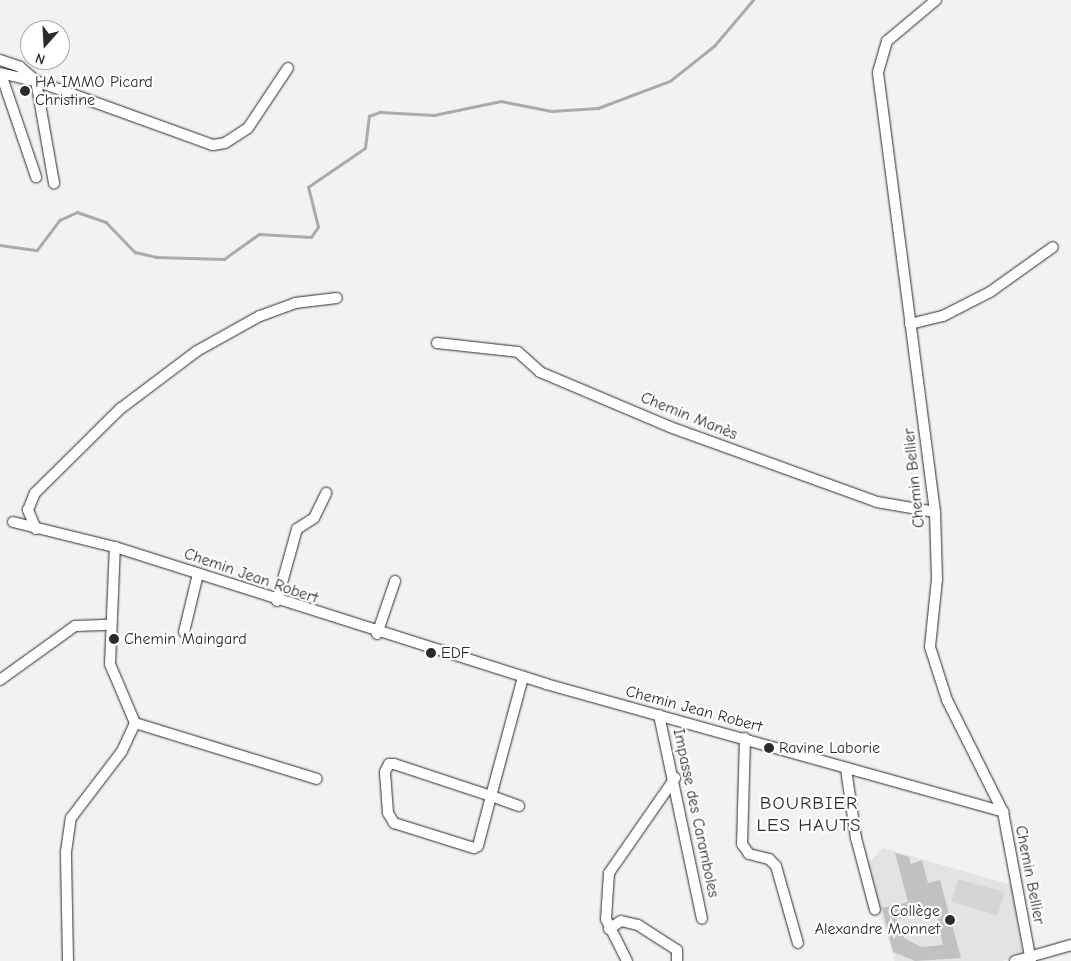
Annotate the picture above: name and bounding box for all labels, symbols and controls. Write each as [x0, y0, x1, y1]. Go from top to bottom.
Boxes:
north arrow [20, 20, 70, 70]
text: N [33, 49, 47, 68]
place label: HA IMMO Picard Christine [35, 72, 153, 110]
marker: HA IMMO Picard Christine [19, 85, 31, 97]
street label: Chemin Manès [638, 388, 740, 444]
street label: Chemin Bellier [899, 427, 929, 529]
street label: Chemin Jean Robert [181, 544, 321, 608]
place label: Chemin Maingard [124, 629, 247, 649]
marker: Chemin Maingard [108, 633, 120, 645]
place label: EDF [441, 643, 470, 663]
marker: EDF [425, 647, 437, 659]
street label: Chemin Jean Robert [624, 682, 764, 736]
street label: Impasse des Caramboles [669, 727, 723, 899]
place label: Ravine Laborie [779, 738, 880, 758]
marker: Ravine Laborie [763, 742, 775, 754]
district label: BOURBIER LES HAUTS [755, 793, 863, 837]
street label: Chemin Bellier [1011, 824, 1049, 926]
place label: Collège Alexandre Monnet [815, 901, 940, 939]
marker: Collège Alexandre Monnet [944, 914, 956, 926]

